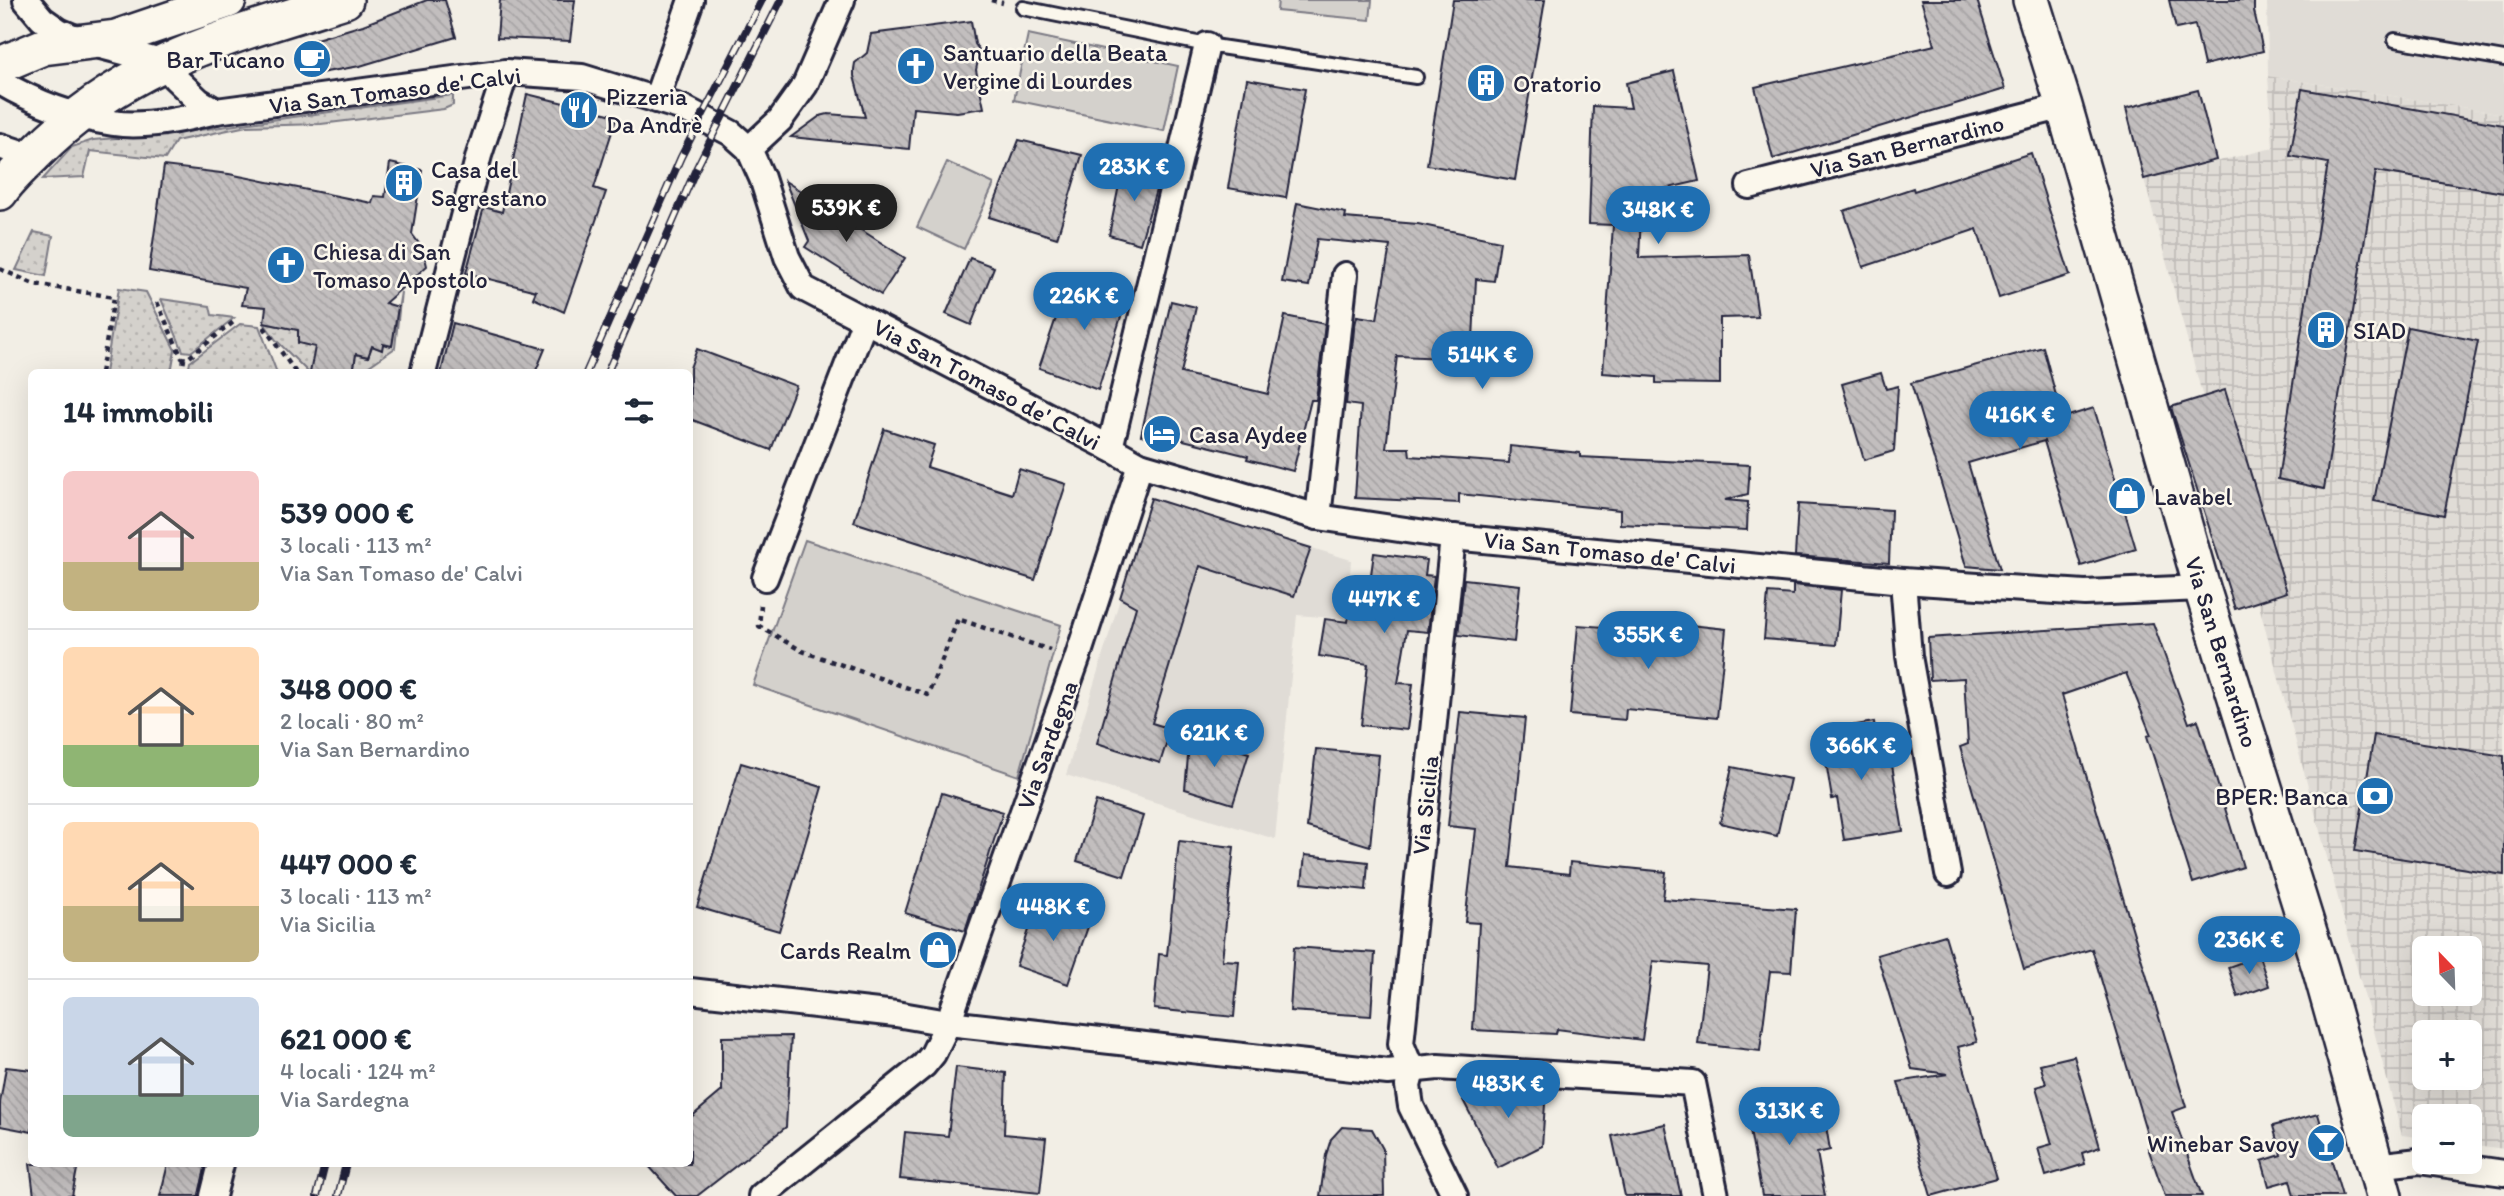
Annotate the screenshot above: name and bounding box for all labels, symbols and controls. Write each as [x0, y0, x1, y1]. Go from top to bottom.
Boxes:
cafe icon: Bar Tucano [291, 38, 333, 80]
place label: Santuario della Beata Vergine di Lourdes [943, 38, 1168, 95]
place label: Bar Tucano [166, 45, 285, 74]
church icon: Santuario della Beata Vergine di Lourdes [895, 45, 937, 87]
street label: Via San Tomaso de' Calvi [267, 60, 523, 120]
building icon: Oratorio [1465, 62, 1507, 104]
place label: Oratorio [1513, 69, 1602, 98]
place label: Pizzeria Da Andrè [606, 82, 703, 139]
restaurant icon: Pizzeria Da Andrè [558, 89, 600, 131]
street label: Via San Bernardino [1807, 108, 2007, 184]
pin: 283K € [1077, 144, 1191, 203]
text: 283K € [1099, 152, 1169, 180]
place label: Casa del Sagrestano [431, 155, 547, 212]
building icon: Casa del Sagrestano [383, 162, 425, 204]
pin: 539K € [789, 184, 903, 244]
pin: 348K € [1601, 187, 1715, 246]
text: 539K € [811, 193, 881, 221]
text: 348K € [1622, 195, 1694, 223]
place label: Chiesa di San Tomaso Apostolo [313, 237, 488, 294]
church icon: Chiesa di San Tomaso Apostolo [265, 244, 307, 286]
pin: 226K € [1027, 272, 1141, 332]
text: 226K € [1049, 281, 1119, 309]
building icon: SIAD [2305, 309, 2347, 351]
street label: Via San Tomaso de' Calvi [868, 312, 1106, 456]
place label: SIAD [2353, 316, 2406, 345]
pin: 514K € [1425, 332, 1539, 391]
text: 514K € [1447, 340, 1517, 368]
icon: filters [620, 392, 658, 430]
pin: 416K € [1963, 392, 2077, 451]
text: 14 immobili [63, 393, 213, 430]
text: 416K € [1985, 400, 2055, 428]
hotel icon: Casa Aydee [1141, 413, 1183, 455]
place label: Casa Aydee [1189, 420, 1308, 449]
shop icon: Lavabel [2106, 475, 2148, 517]
place label: Lavabel [2154, 482, 2232, 511]
text: 539 000 € [280, 494, 414, 531]
icon: home [119, 499, 203, 583]
street label: Via San Tomaso de' Calvi [1482, 524, 1738, 580]
text: 3 locali · 113 m² [280, 531, 432, 559]
street label: Via San Bernardino [2179, 553, 2265, 751]
text: Via San Tomaso de' Calvi [280, 559, 523, 587]
pin: 447K € [1327, 576, 1441, 635]
text: 447K € [1348, 584, 1420, 612]
pin: 355K € [1591, 612, 1705, 671]
text: 355K € [1613, 620, 1683, 648]
text: 348 000 € [280, 670, 417, 707]
icon: home [119, 675, 203, 759]
street label: Via Sardegna [1010, 676, 1084, 813]
text: 2 locali · 80 m² [280, 707, 424, 735]
pin: 621K € [1157, 710, 1271, 769]
text: 621K € [1180, 718, 1248, 746]
pin: 366K € [1804, 722, 1918, 782]
text: 366K € [1826, 731, 1896, 759]
text: Via San Bernardino [280, 735, 470, 763]
street label: Via Sicilia [1405, 753, 1445, 856]
bank icon: BPER: Banca [2354, 775, 2396, 817]
place label: BPER: Banca [2215, 782, 2348, 811]
text: 447 000 € [280, 845, 417, 882]
icon: home [119, 850, 203, 934]
text: 3 locali · 113 m² [280, 882, 432, 910]
pin: 448K € [996, 884, 1110, 943]
text: 448K € [1016, 892, 1090, 920]
text: Via Sicilia [280, 910, 376, 938]
pin: 236K € [2192, 916, 2306, 976]
text: 236K € [2214, 925, 2284, 953]
shop icon: Cards Realm [917, 929, 959, 971]
place label: Cards Realm [780, 936, 911, 965]
north arrow [2412, 936, 2482, 1006]
map controls [2412, 936, 2482, 1174]
text: 621 000 € [280, 1020, 412, 1057]
button: + [2412, 1020, 2482, 1090]
icon: home [119, 1025, 203, 1109]
text: 4 locali · 124 m² [280, 1057, 436, 1085]
pin: 483K € [1451, 1060, 1565, 1120]
text: 483K € [1472, 1069, 1544, 1097]
text: Via Sardegna [280, 1085, 409, 1113]
pin: 313K € [1732, 1088, 1846, 1147]
text: 313K € [1755, 1096, 1823, 1124]
button: − [2412, 1104, 2482, 1174]
bar icon: Winebar Savoy [2305, 1122, 2347, 1164]
place label: Winebar Savoy [2147, 1129, 2299, 1158]

